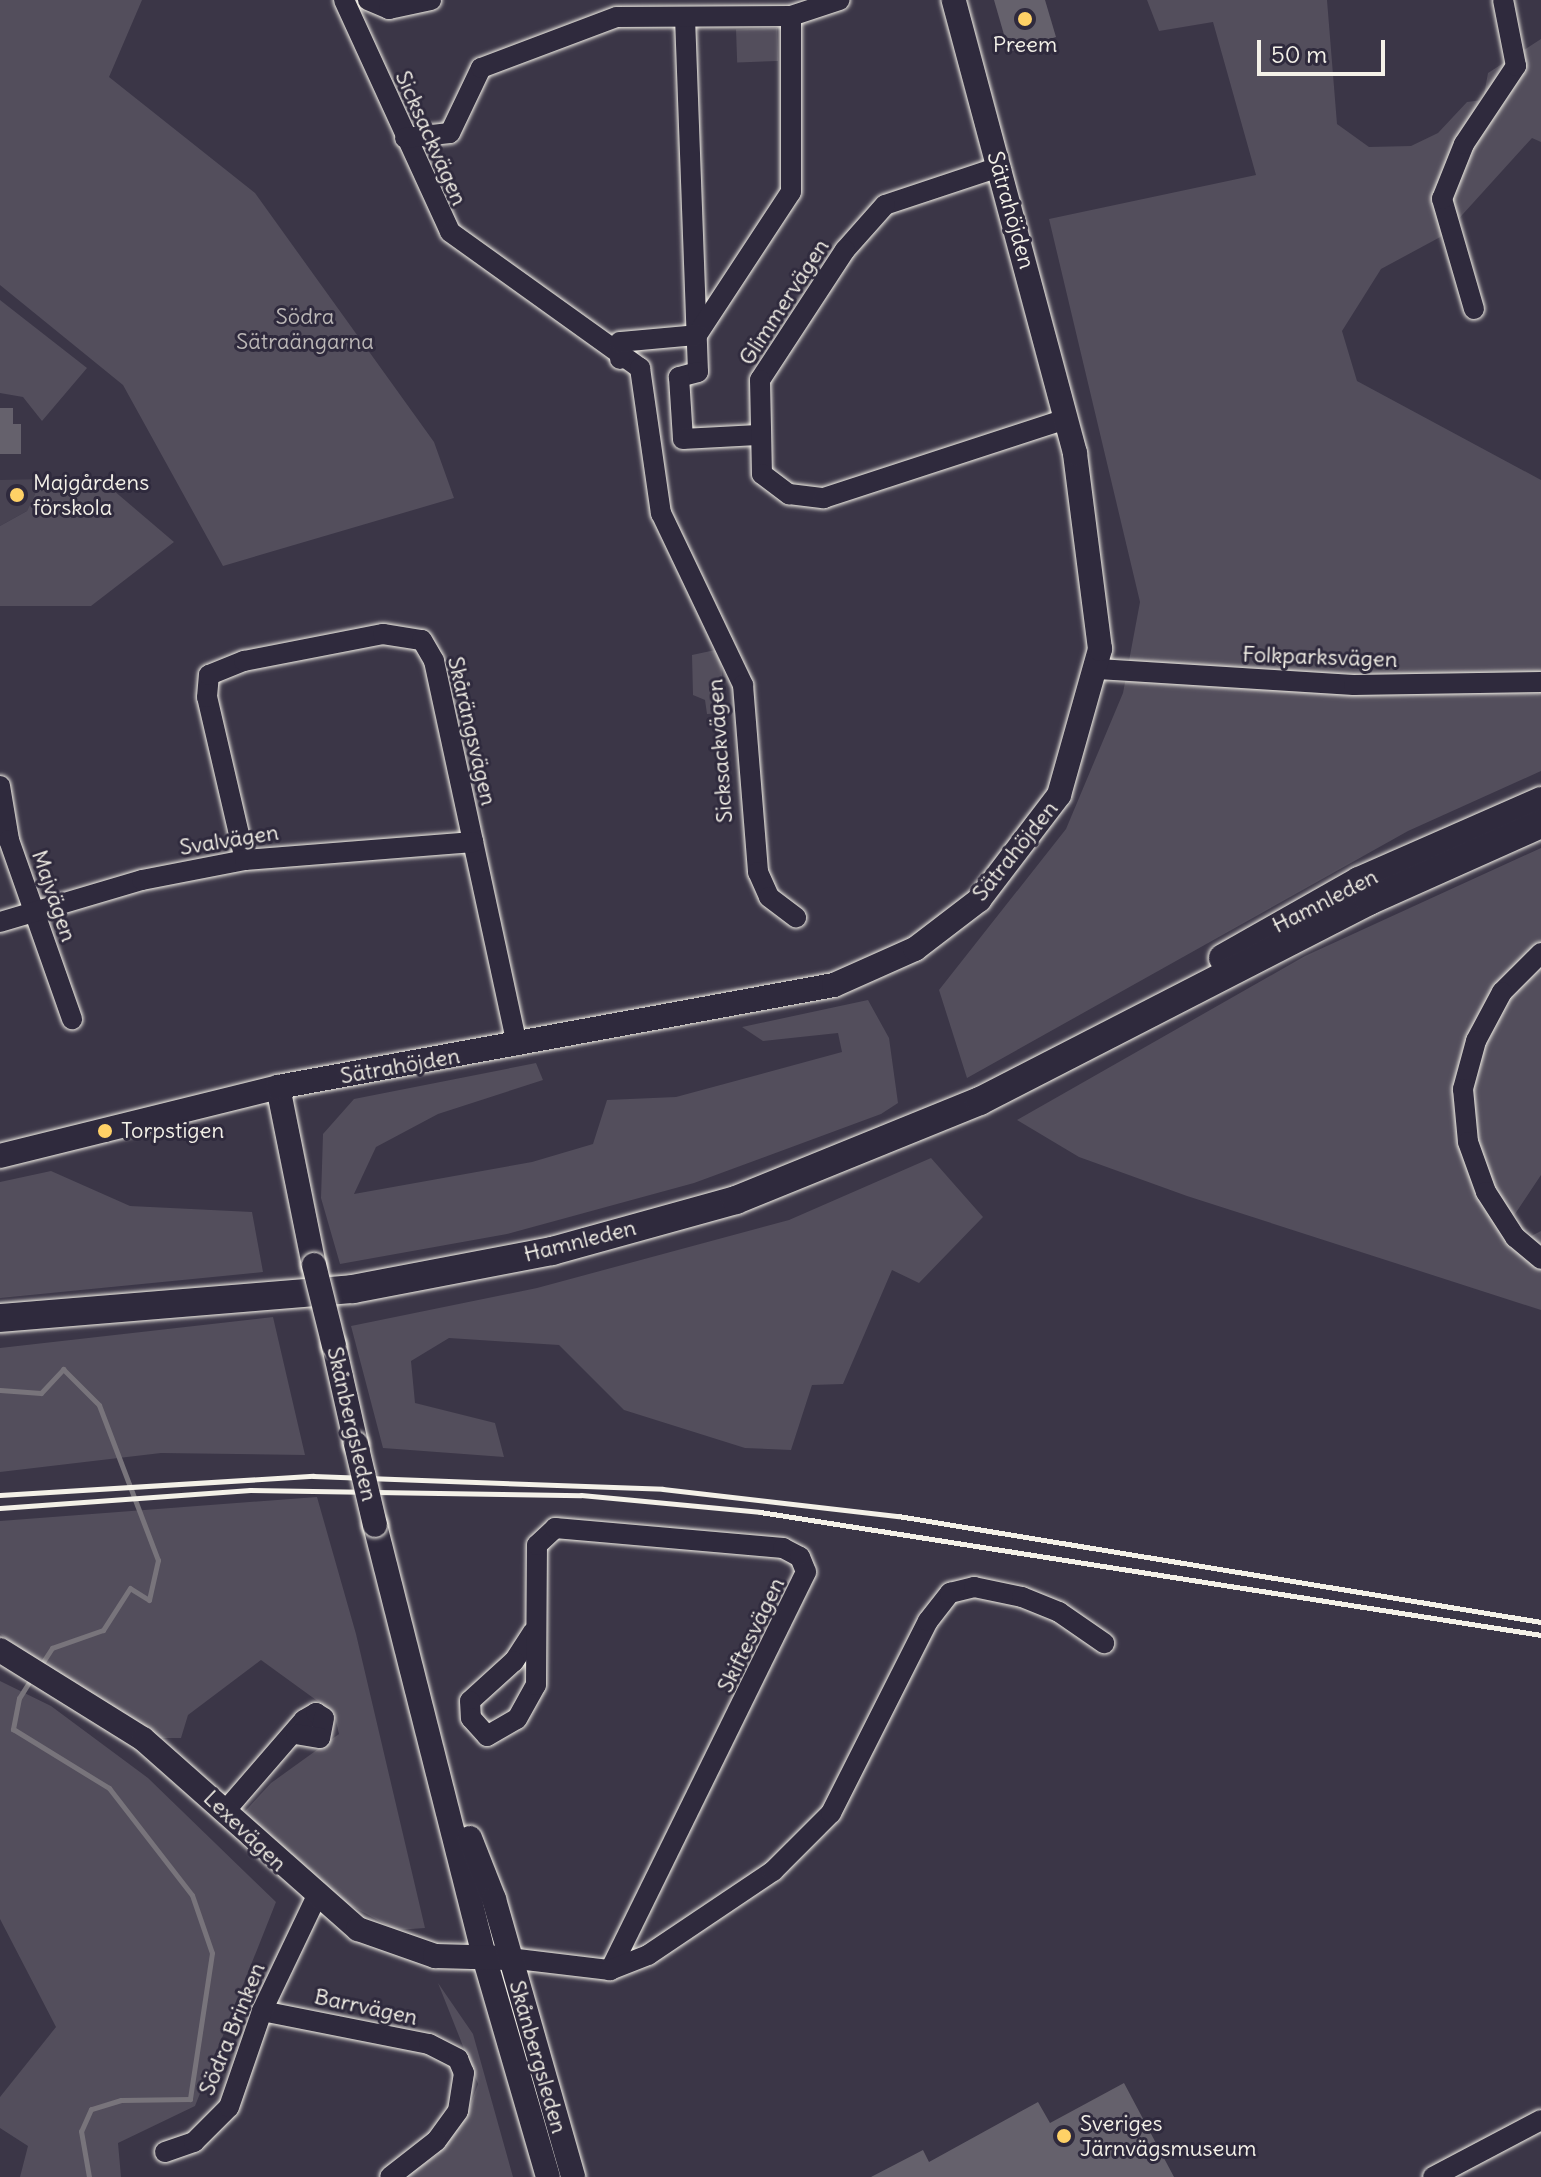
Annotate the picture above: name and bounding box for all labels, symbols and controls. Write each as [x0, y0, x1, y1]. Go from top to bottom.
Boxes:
marker: Preem [1016, 10, 1034, 28]
scale bar [1261, 24, 1389, 74]
place label: Preem [993, 32, 1057, 58]
text: 50 m [1271, 39, 1327, 69]
street label: Sicksackvägen [390, 67, 472, 209]
street label: Sätrahöjden [982, 148, 1040, 272]
street label: Glimmervägen [733, 234, 835, 370]
park label: Södra Sätraängarna [236, 303, 374, 354]
place label: Majgårdens förskola [33, 469, 149, 520]
marker: Majgårdens förskola [8, 486, 26, 504]
street label: Folkparksvägen [1242, 641, 1398, 673]
street label: Skårängsvägen [442, 654, 502, 808]
street label: Sicksackvägen [702, 678, 738, 824]
street label: Sätrahöjden [967, 796, 1063, 906]
street label: Svalvägen [178, 819, 280, 861]
street label: Majvägen [26, 847, 82, 945]
street label: Hamnleden [1268, 863, 1382, 939]
street label: Sätrahöjden [338, 1043, 462, 1089]
place label: Torpstigen [121, 1118, 224, 1144]
marker: Torpstigen [96, 1122, 114, 1140]
street label: Hamnleden [521, 1214, 639, 1268]
street label: Skånbergsleden [321, 1344, 383, 1504]
street label: Skiftesvägen [712, 1573, 790, 1697]
street label: Lexevägen [198, 1785, 292, 1877]
street label: Södra Brinken [193, 1959, 271, 2099]
street label: Skånbergsleden [504, 1978, 572, 2136]
street label: Barrvägen [312, 1983, 420, 2031]
place label: Sveriges Järnvägsmuseum [1080, 2110, 1257, 2162]
marker: Sveriges Järnvägsmuseum [1055, 2127, 1073, 2145]

